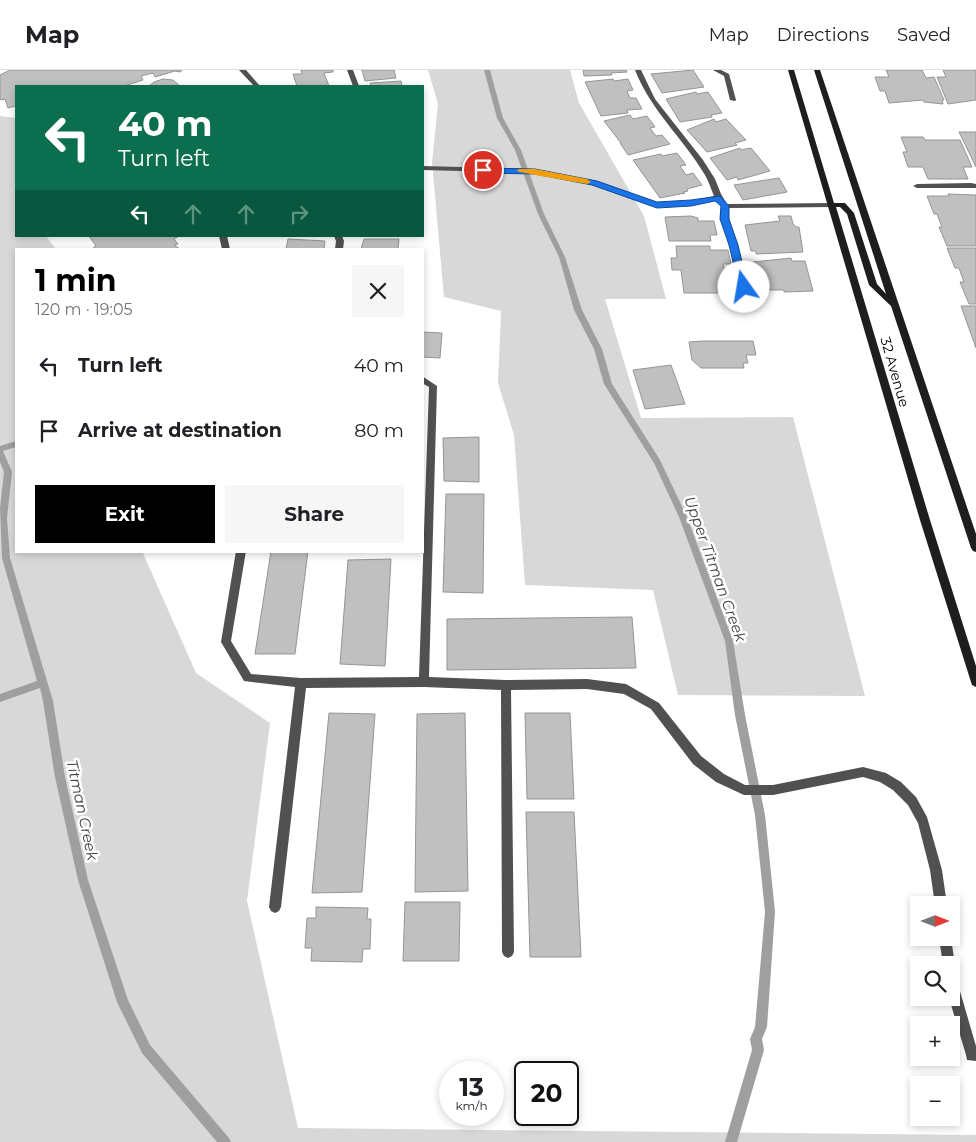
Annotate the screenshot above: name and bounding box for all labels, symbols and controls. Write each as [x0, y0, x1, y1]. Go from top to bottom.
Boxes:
text: Map [25, 20, 79, 49]
text: Map [709, 24, 749, 46]
text: Directions [777, 24, 869, 46]
text: Saved [897, 24, 951, 46]
text: 40 m [118, 102, 213, 145]
icon: left [35, 105, 100, 170]
text: Turn left [118, 145, 210, 172]
pin [462, 149, 504, 191]
icon: arrive [469, 156, 497, 184]
icon: left [126, 200, 154, 228]
icon: ahead [179, 200, 207, 228]
icon: ahead [232, 200, 260, 228]
icon: right [285, 200, 313, 228]
position arrow [717, 260, 769, 312]
text: 1 min [35, 262, 116, 299]
button: close [352, 265, 404, 317]
text: 120 m · 19:05 [35, 300, 133, 319]
street label: 32 Avenue [876, 335, 914, 409]
icon: left [35, 352, 63, 380]
text: Turn left [78, 354, 163, 377]
text: 40 m [354, 354, 404, 377]
icon: arrive [35, 417, 63, 445]
text: Arrive at destination [78, 419, 282, 442]
text: 80 m [354, 419, 404, 442]
button: Exit [35, 485, 215, 543]
button: Share [225, 485, 404, 543]
water label: Upper Titman Creek [680, 493, 751, 645]
water label: Titman Creek [63, 758, 103, 863]
north arrow [910, 896, 960, 946]
map controls [910, 896, 960, 1126]
button: search [910, 956, 960, 1006]
button: + [910, 1016, 960, 1066]
speed limit sign: 20 [514, 1061, 579, 1126]
text: 13 [459, 1072, 484, 1102]
button: − [910, 1076, 960, 1126]
text: km/h [455, 1098, 488, 1113]

